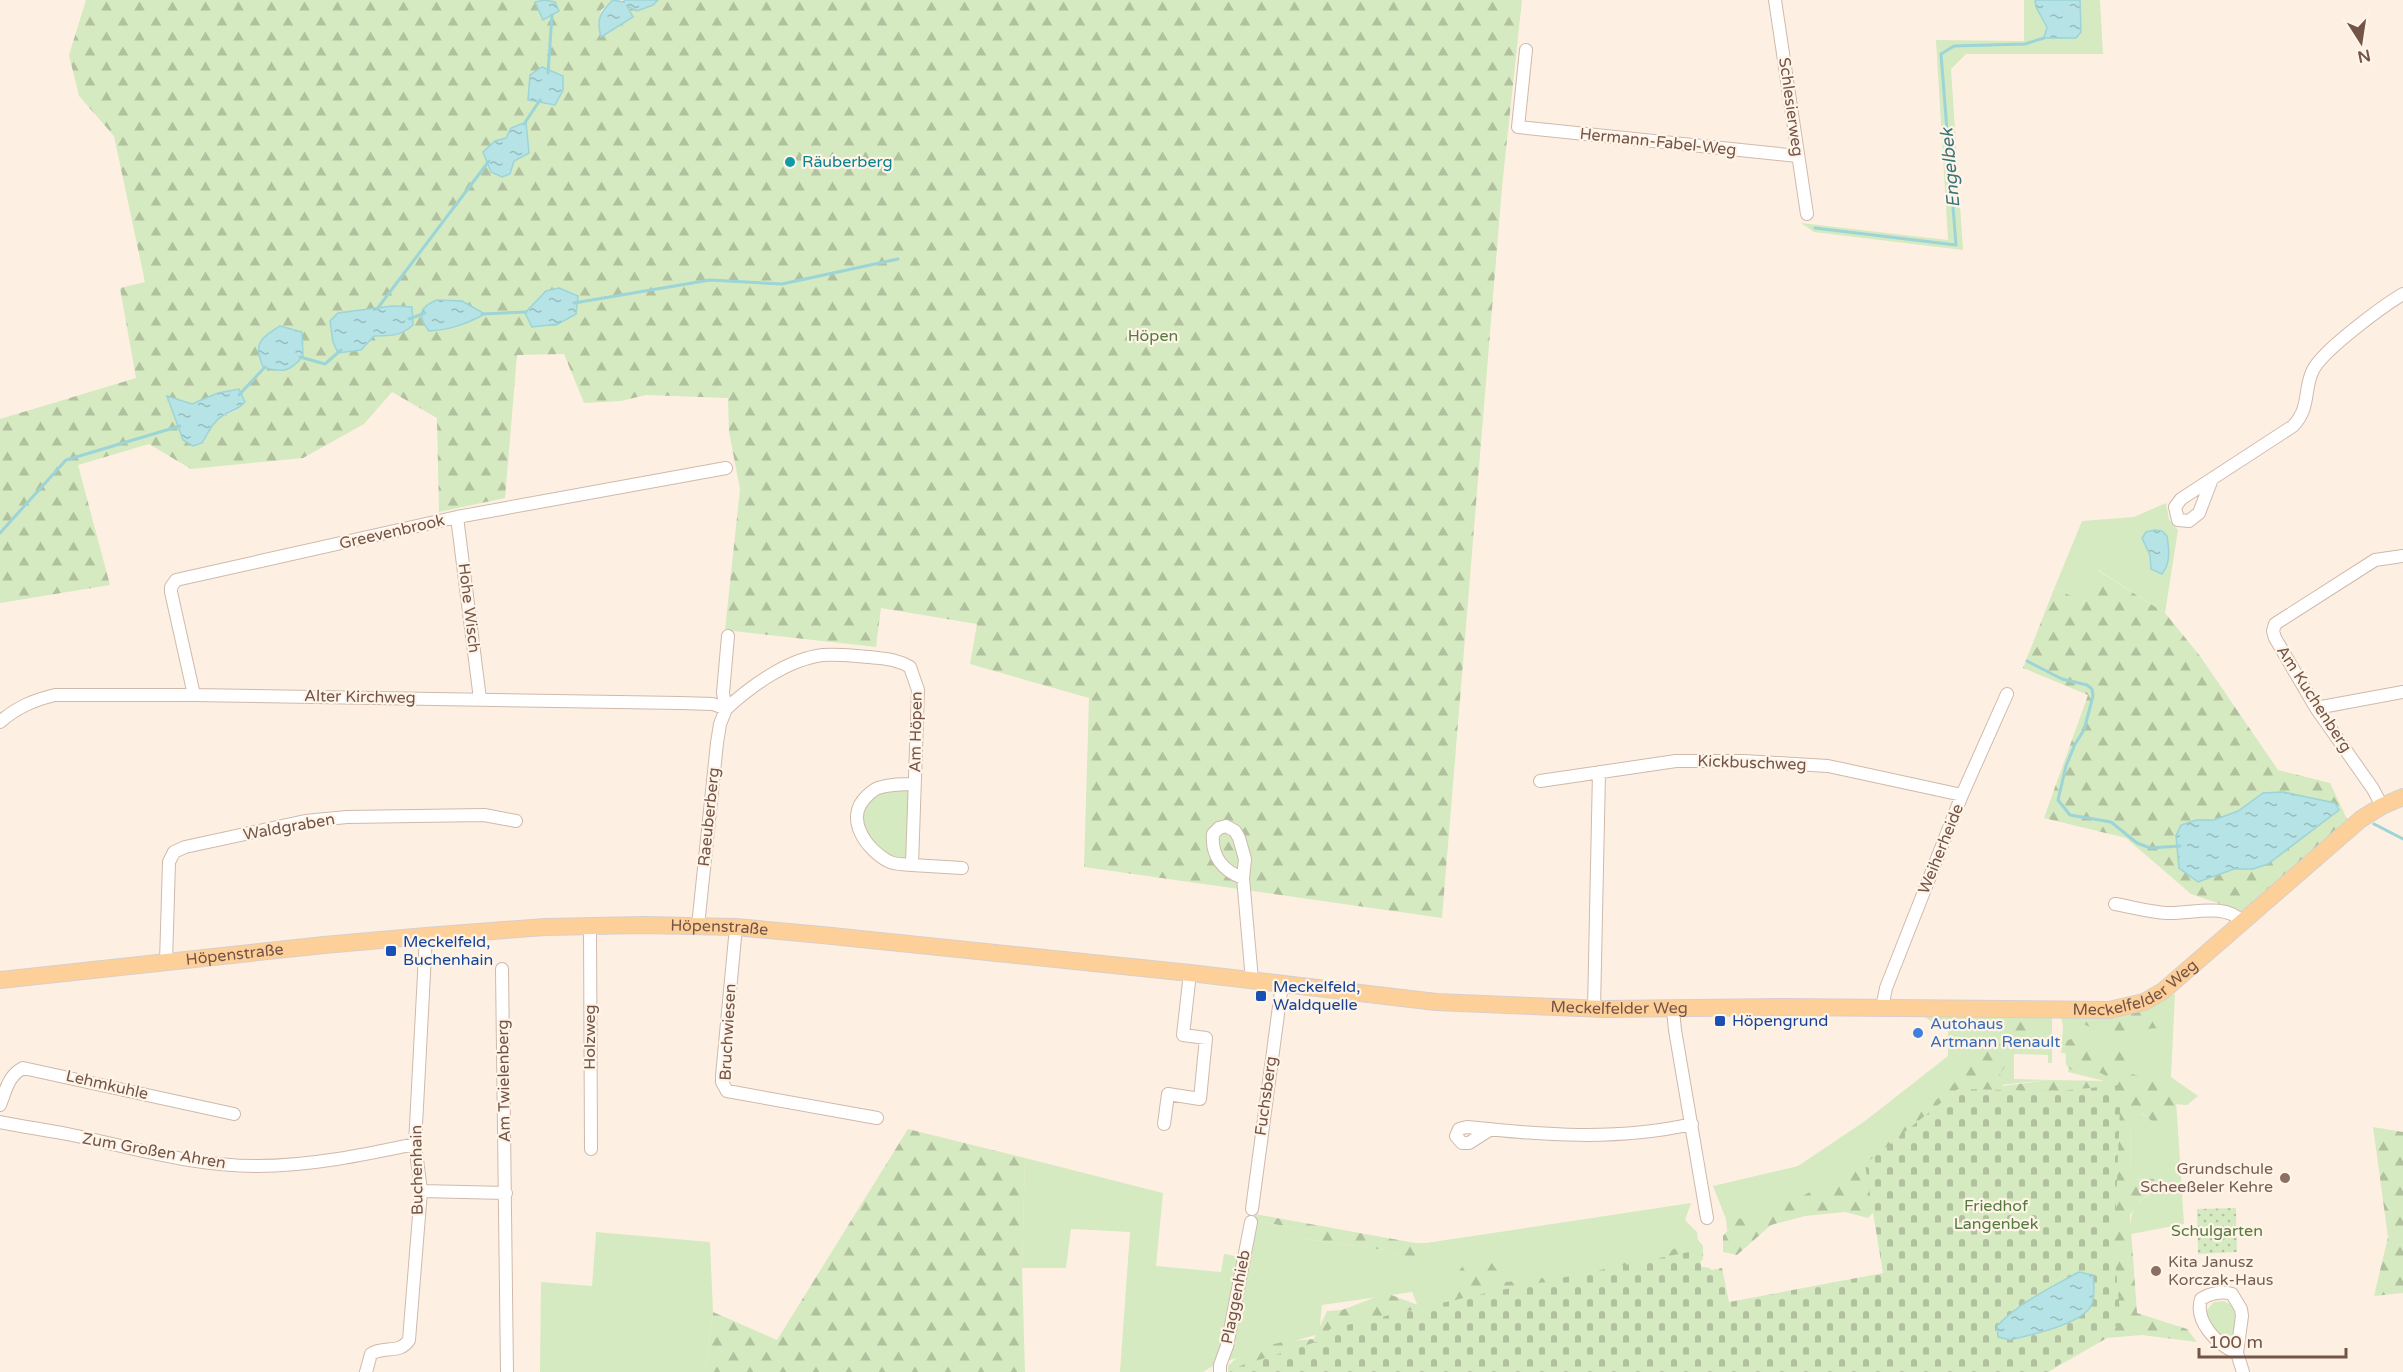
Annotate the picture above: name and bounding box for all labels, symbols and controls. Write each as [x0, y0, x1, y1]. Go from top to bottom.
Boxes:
north arrow [2331, 12, 2391, 72]
text: N [2356, 45, 2372, 67]
street label: Schlesierweg [1774, 56, 1808, 158]
street label: Hermann-Fabel-Weg [1579, 124, 1737, 160]
water label: Engelbek [1935, 126, 1964, 209]
place label: Räuberberg [802, 152, 892, 172]
marker: Räuberberg [783, 155, 797, 169]
park label: Höpen [1128, 326, 1178, 346]
street label: Greevenbrook [337, 510, 447, 554]
street label: Hohe Wisch [454, 562, 484, 654]
street label: Am Kuchenberg [2272, 642, 2356, 756]
street label: Alter Kirchweg [304, 686, 416, 708]
street label: Am Höpen [905, 691, 927, 773]
street label: Kickbuschweg [1697, 751, 1807, 775]
street label: Raeuberberg [694, 766, 724, 868]
street label: Weiherheide [1914, 801, 1968, 897]
street label: Waldgraben [242, 809, 336, 845]
street label: Höpenstraße [670, 916, 769, 940]
place label: Meckelfeld, Buchenhain [403, 932, 493, 970]
street label: Höpenstraße [185, 939, 285, 970]
marker: Meckelfeld, Buchenhain [384, 944, 398, 958]
street label: Meckelfelder Weg [2072, 955, 2202, 1021]
place label: Meckelfeld, Waldquelle [1273, 977, 1360, 1015]
street label: Bruchwiesen [715, 983, 741, 1081]
marker: Meckelfeld, Waldquelle [1254, 989, 1268, 1003]
street label: Meckelfelder Weg [1550, 997, 1688, 1019]
street label: Holzweg [580, 1004, 600, 1070]
place label: Höpengrund [1732, 1011, 1828, 1031]
marker: Höpengrund [1713, 1014, 1727, 1028]
place label: Autohaus Artmann Renault [1930, 1014, 2060, 1052]
street label: Am Twielenberg [493, 1019, 515, 1143]
marker: Autohaus Artmann Renault [1911, 1026, 1925, 1040]
street label: Fuchsberg [1251, 1055, 1281, 1137]
street label: Lehmkuhle [64, 1066, 150, 1104]
street label: Buchenhain [406, 1125, 428, 1215]
street label: Zum Großen Ahren [81, 1129, 227, 1173]
place label: Grundschule Scheeßeler Kehre [2140, 1159, 2273, 1197]
marker: Grundschule Scheeßeler Kehre [2278, 1171, 2292, 1185]
park label: Friedhof Langenbek [1954, 1196, 2039, 1234]
park label: Schulgarten [2171, 1221, 2263, 1241]
street label: Plaggenhieb [1217, 1248, 1255, 1346]
place label: Kita Janusz Korczak-Haus [2168, 1252, 2274, 1290]
marker: Kita Janusz Korczak-Haus [2149, 1264, 2163, 1278]
scale bar [2199, 1321, 2346, 1359]
text: 100 m [2208, 1331, 2263, 1353]

